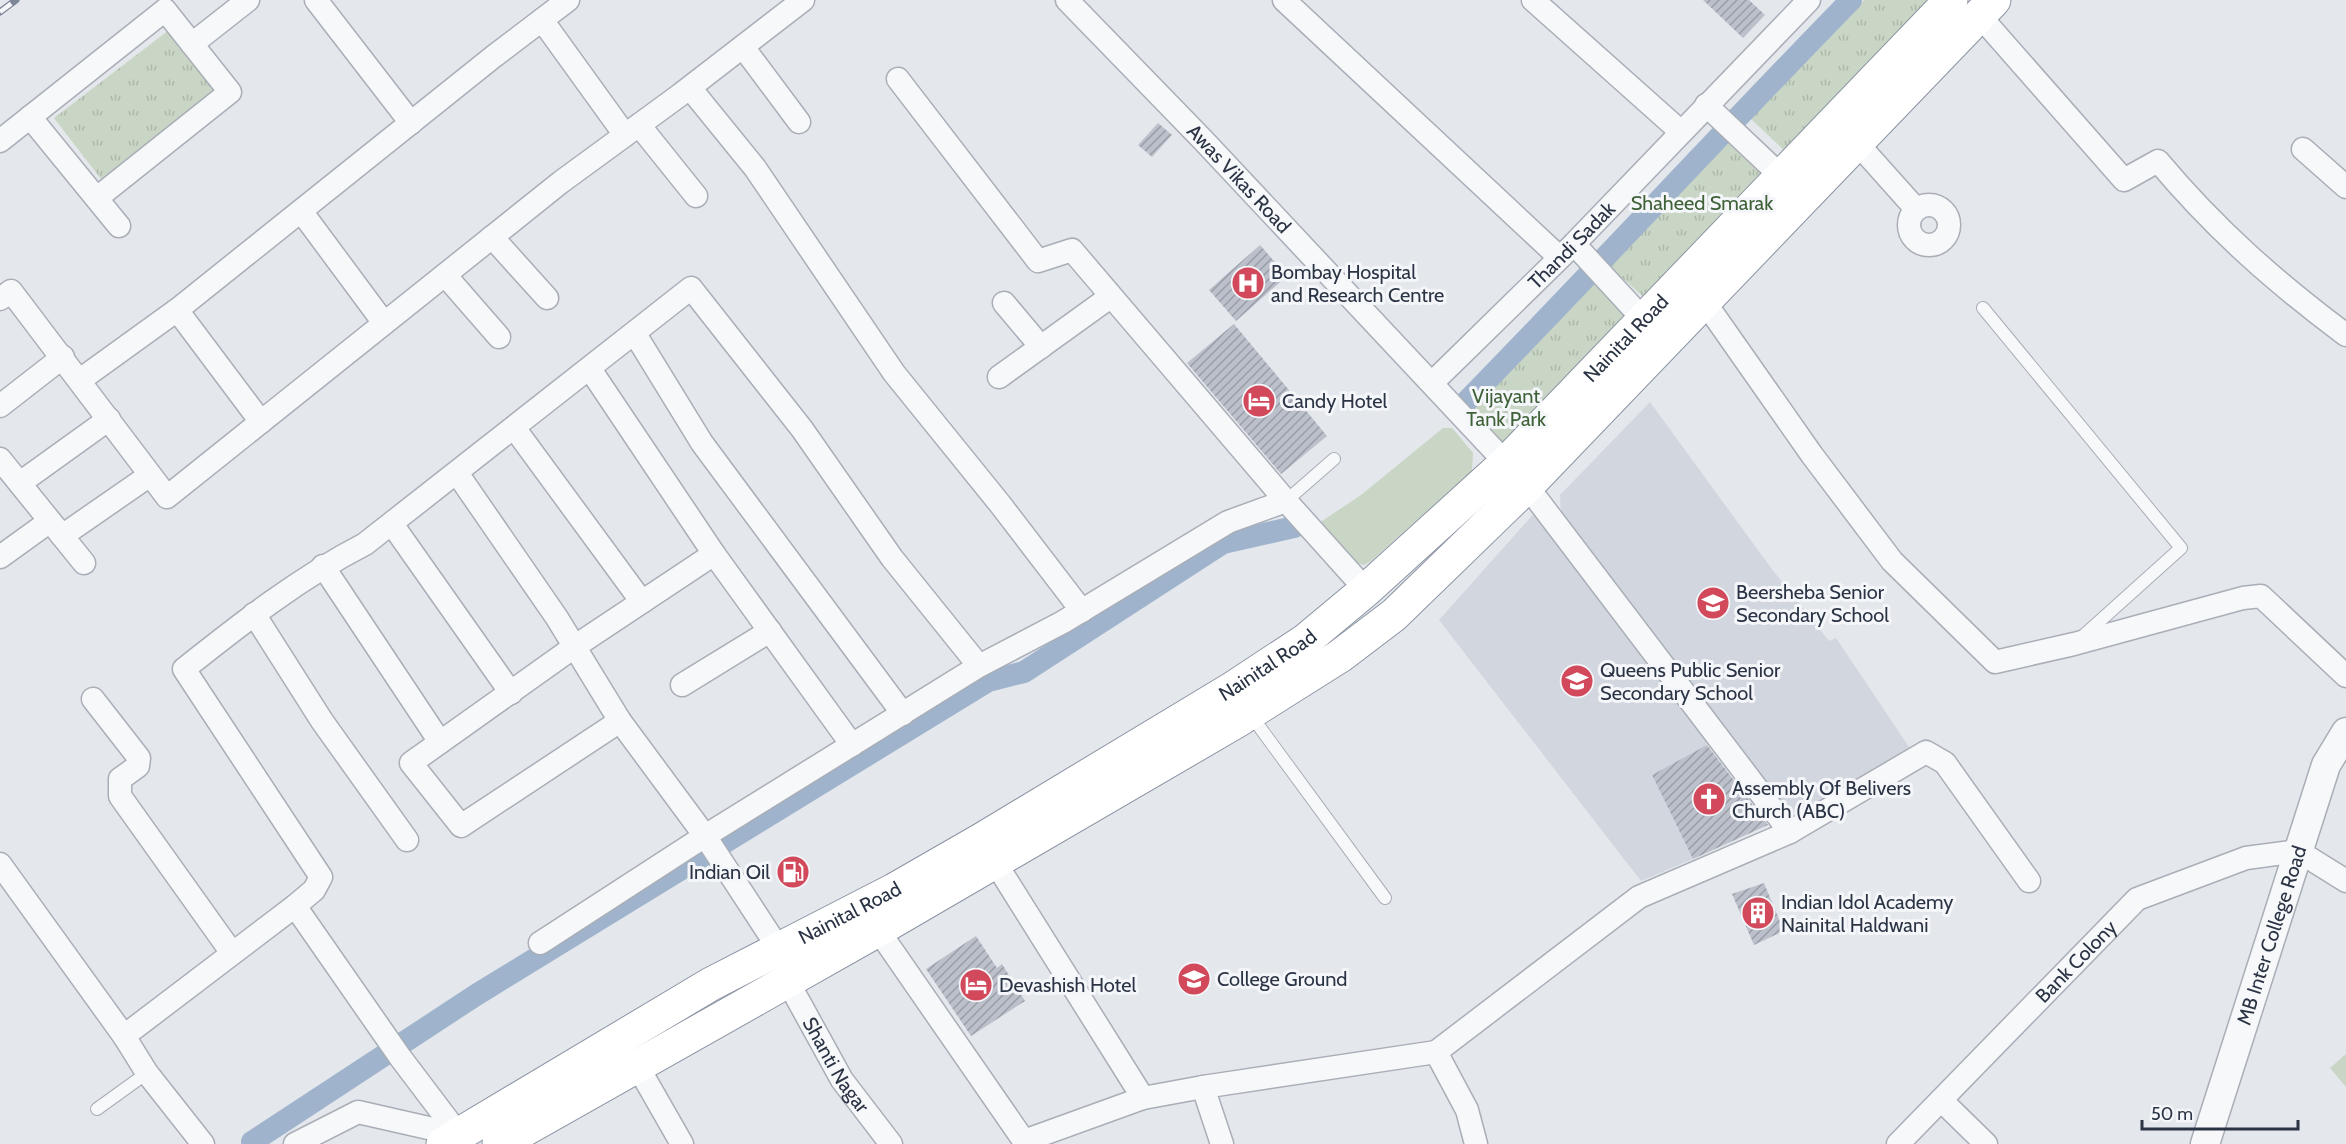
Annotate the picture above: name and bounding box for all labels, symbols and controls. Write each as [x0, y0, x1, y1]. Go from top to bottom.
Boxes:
street label: Awas Vikas Road [1182, 119, 1296, 238]
park label: Shaheed Smarak [1631, 191, 1773, 215]
street label: Thandi Sadak [1523, 197, 1620, 294]
place label: Bombay Hospital and Research Centre [1271, 260, 1444, 307]
hospital icon: Bombay Hospital and Research Centre [1230, 265, 1266, 301]
street label: Nainital Road [1578, 290, 1673, 387]
hotel icon: Candy Hotel [1241, 383, 1277, 419]
park label: Vijayant Tank Park [1466, 384, 1546, 431]
place label: Candy Hotel [1282, 389, 1387, 413]
place label: Beersheba Senior Secondary School [1736, 580, 1889, 627]
school or university icon: Beersheba Senior Secondary School [1695, 585, 1731, 621]
street label: Nainital Road [1214, 624, 1322, 706]
place label: Queens Public Senior Secondary School [1600, 658, 1781, 705]
school or university icon: Queens Public Senior Secondary School [1559, 663, 1595, 699]
place label: Assembly Of Belivers Church (ABC) [1732, 776, 1911, 823]
church icon: Assembly Of Belivers Church (ABC) [1691, 781, 1727, 817]
street label: MB Inter College Road [2232, 843, 2311, 1028]
fuel station icon: Indian Oil [775, 854, 811, 890]
place label: Indian Oil [689, 860, 770, 884]
street label: Nainital Road [794, 876, 905, 949]
place label: Indian Idol Academy Nainital Haldwani [1781, 890, 1953, 937]
building icon: Indian Idol Academy Nainital Haldwani [1740, 895, 1776, 931]
street label: Bank Colony [2030, 915, 2122, 1008]
school or university icon: College Ground [1176, 961, 1212, 997]
hotel icon: Devashish Hotel [958, 967, 994, 1003]
place label: College Ground [1217, 967, 1347, 991]
place label: Devashish Hotel [999, 973, 1136, 997]
street label: Shanti Nagar [798, 1013, 875, 1118]
scale bar [2142, 1093, 2298, 1131]
text: 50 m [2151, 1103, 2193, 1125]

